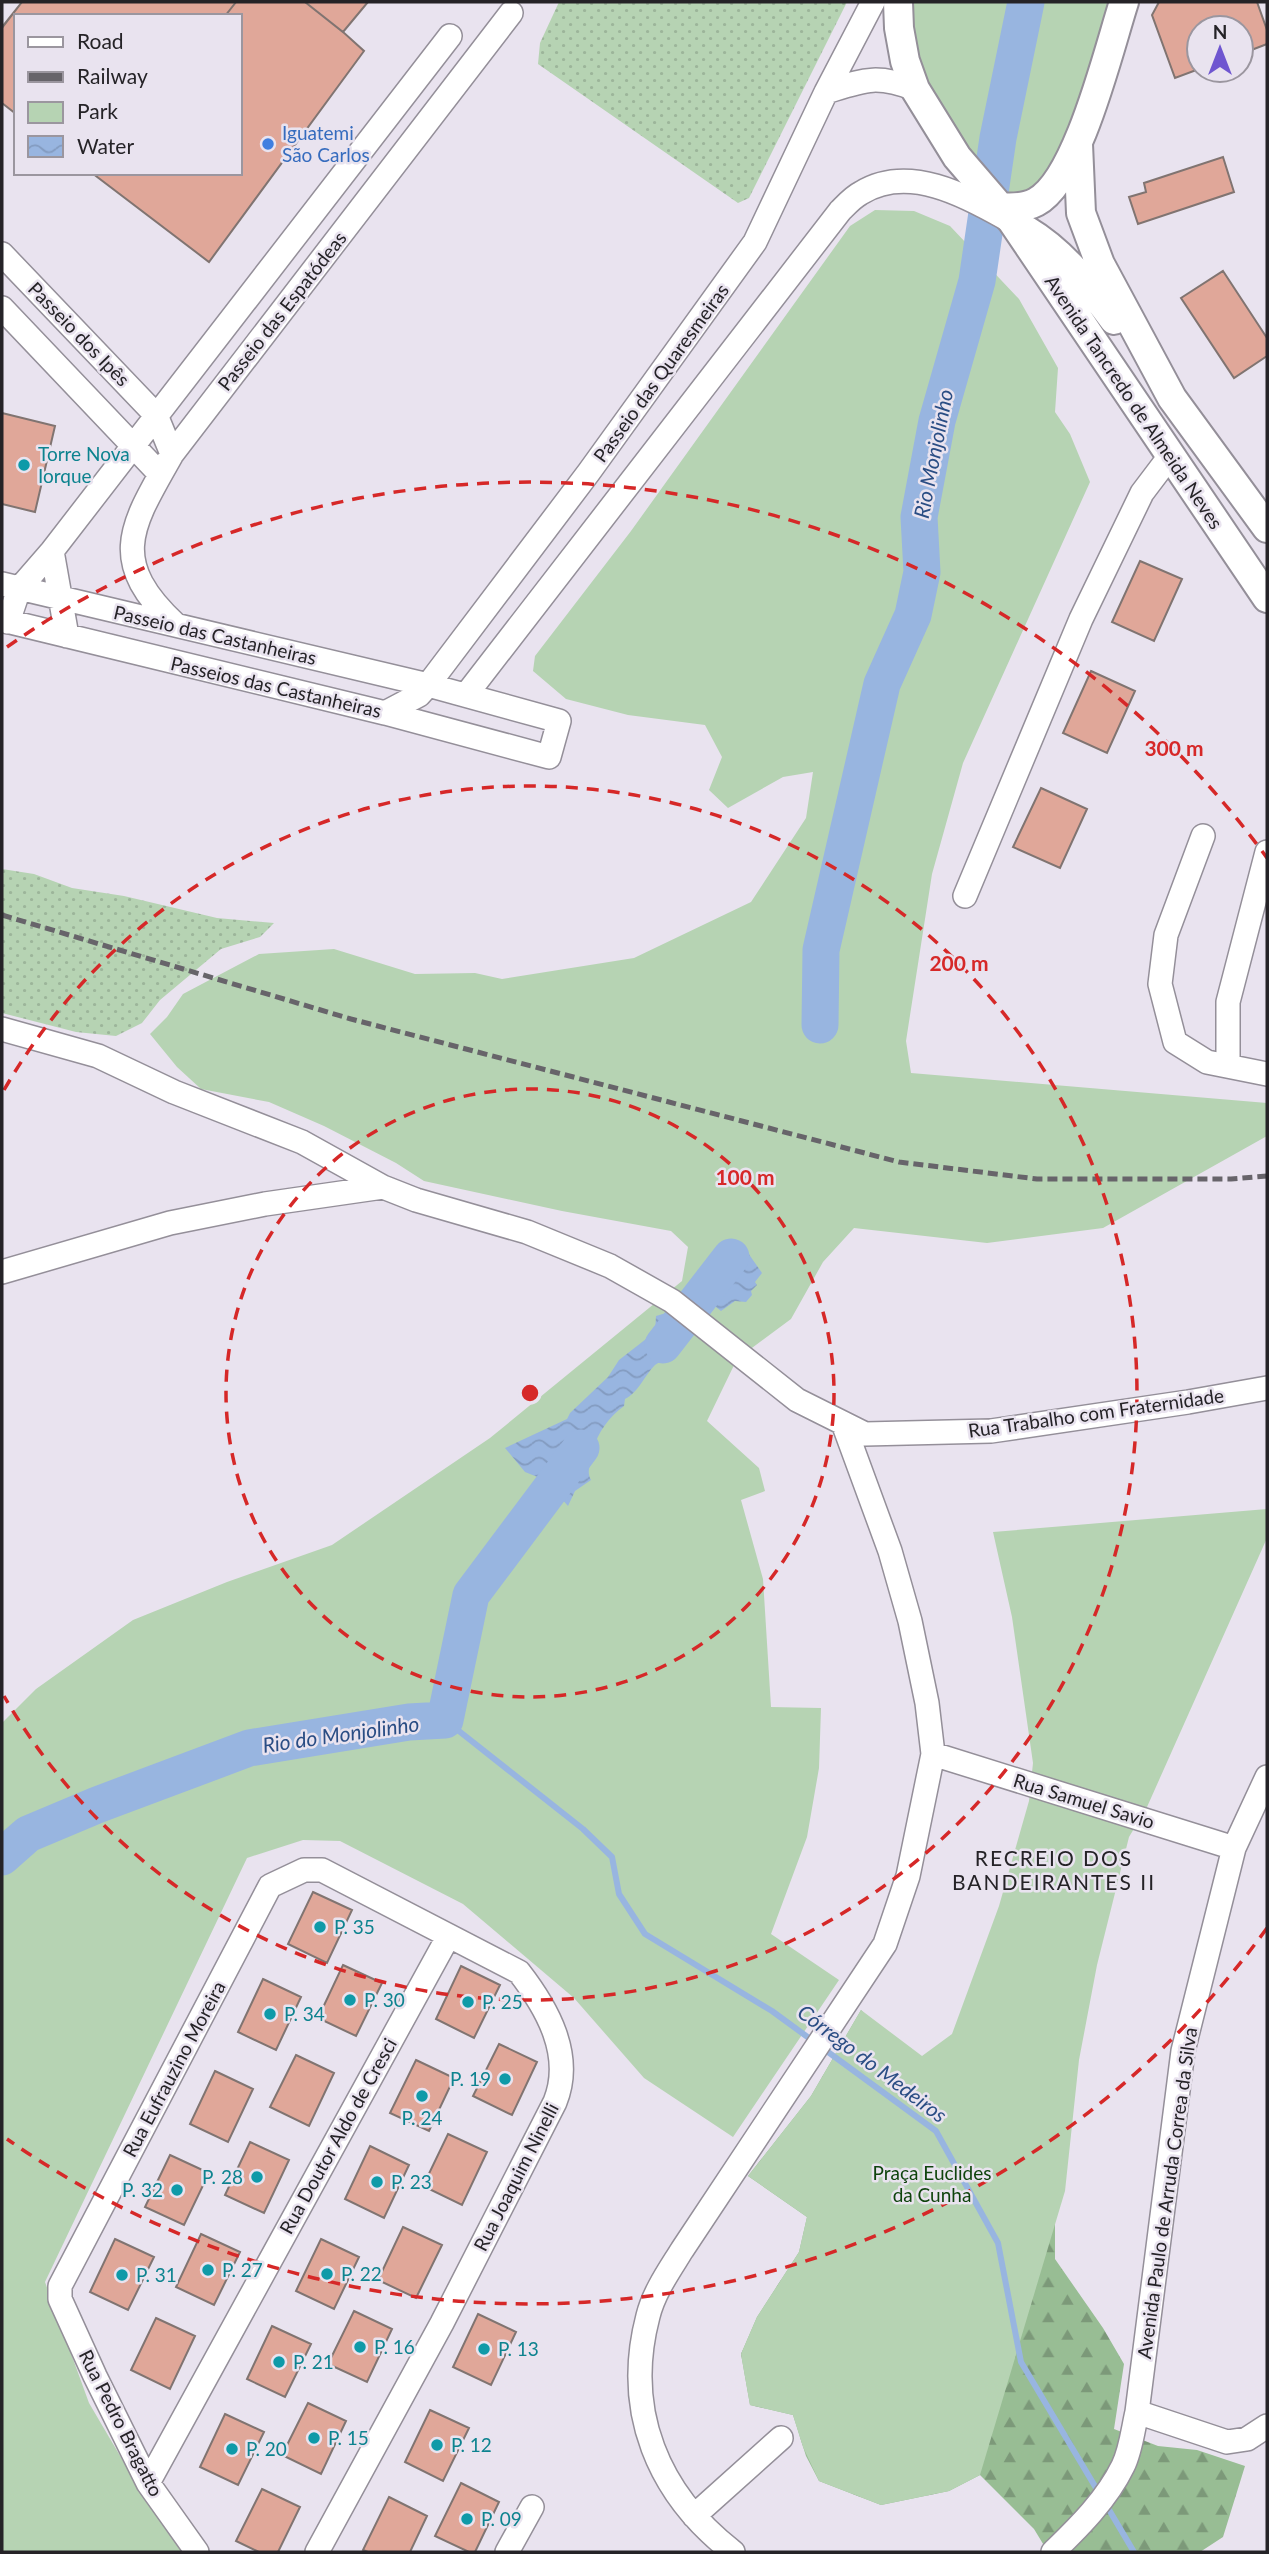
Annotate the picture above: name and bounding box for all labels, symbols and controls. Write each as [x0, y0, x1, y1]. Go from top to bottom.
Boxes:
legend [14, 14, 242, 175]
north arrow [1185, 14, 1255, 84]
text: N [1213, 20, 1227, 43]
text: Road [77, 28, 124, 53]
text: Railway [77, 63, 148, 88]
text: Park [77, 98, 118, 123]
place label: Iguatemi São Carlos [282, 121, 370, 166]
text: Water [77, 133, 134, 158]
marker: Iguatemi São Carlos [260, 136, 276, 152]
street label: Passeio das Espatódeas [212, 227, 351, 395]
street label: Avenida Tancredo de Almeida Neves [1041, 270, 1228, 533]
street label: Passeio dos Ipês [24, 277, 135, 390]
street label: Passeio das Quaresmeiras [588, 279, 733, 466]
water label: Rio Monjolinho [908, 387, 957, 520]
place label: Torre Nova Iorque [38, 442, 130, 487]
marker: Torre Nova Iorque [16, 457, 32, 473]
street label: Passeio das Castanheiras [112, 600, 319, 669]
street label: Passeios das Castanheiras [169, 651, 384, 722]
text: 300 m [1144, 735, 1204, 760]
text: 200 m [929, 950, 989, 975]
text: 100 m [715, 1164, 775, 1189]
centre of rings [518, 1381, 542, 1405]
street label: Rua Trabalho com Fraternidade [967, 1383, 1225, 1442]
water label: Rio do Monjolinho [261, 1710, 421, 1757]
street label: Rua Samuel Savio [1011, 1768, 1157, 1833]
district label: RECREIO DOS BANDEIRANTES II [952, 1845, 1156, 1894]
place label: P. 35 [334, 1915, 375, 1938]
marker: P. 35 [312, 1919, 328, 1935]
street label: Rua Eufrauzino Moreira [117, 1977, 230, 2161]
place label: P. 30 [364, 1988, 405, 2011]
place label: P. 25 [482, 1990, 523, 2013]
marker: P. 30 [342, 1992, 358, 2008]
marker: P. 25 [460, 1994, 476, 2010]
water label: Córrego do Medeiros [793, 1999, 952, 2127]
place label: P. 34 [284, 2002, 325, 2025]
marker: P. 34 [262, 2006, 278, 2022]
street label: Avenida Paulo de Arruda Correa da Silva [1132, 2026, 1201, 2360]
street label: Rua Doutor Aldo de Cresci [274, 2034, 401, 2238]
place label: P. 19 [450, 2067, 491, 2090]
marker: P. 19 [497, 2071, 513, 2087]
marker: P. 24 [414, 2088, 430, 2104]
street label: Rua Joaquim Ninelli [468, 2099, 563, 2255]
place label: P. 24 [402, 2106, 442, 2129]
park label: Praça Euclides da Cunha [873, 2161, 992, 2206]
place label: P. 28 [202, 2165, 243, 2188]
marker: P. 28 [249, 2169, 265, 2185]
place label: P. 23 [391, 2170, 432, 2193]
marker: P. 23 [369, 2174, 385, 2190]
place label: P. 32 [122, 2178, 163, 2201]
marker: P. 32 [169, 2182, 185, 2198]
place label: P. 27 [222, 2258, 263, 2281]
marker: P. 27 [200, 2262, 216, 2278]
place label: P. 22 [341, 2262, 382, 2285]
place label: P. 31 [136, 2263, 177, 2286]
marker: P. 22 [319, 2266, 335, 2282]
marker: P. 31 [114, 2267, 130, 2283]
place label: P. 16 [374, 2335, 415, 2358]
place label: P. 13 [498, 2337, 539, 2360]
marker: P. 16 [352, 2339, 368, 2355]
marker: P. 13 [476, 2341, 492, 2357]
street label: Rua Pedro Bragatto [75, 2346, 168, 2500]
place label: P. 21 [293, 2350, 334, 2373]
marker: P. 21 [271, 2354, 287, 2370]
place label: P. 15 [328, 2426, 369, 2449]
marker: P. 15 [306, 2430, 322, 2446]
place label: P. 12 [451, 2433, 492, 2456]
place label: P. 20 [246, 2437, 287, 2460]
marker: P. 12 [429, 2437, 445, 2453]
marker: P. 20 [224, 2441, 240, 2457]
place label: P. 09 [481, 2507, 522, 2530]
marker: P. 09 [459, 2511, 475, 2527]

